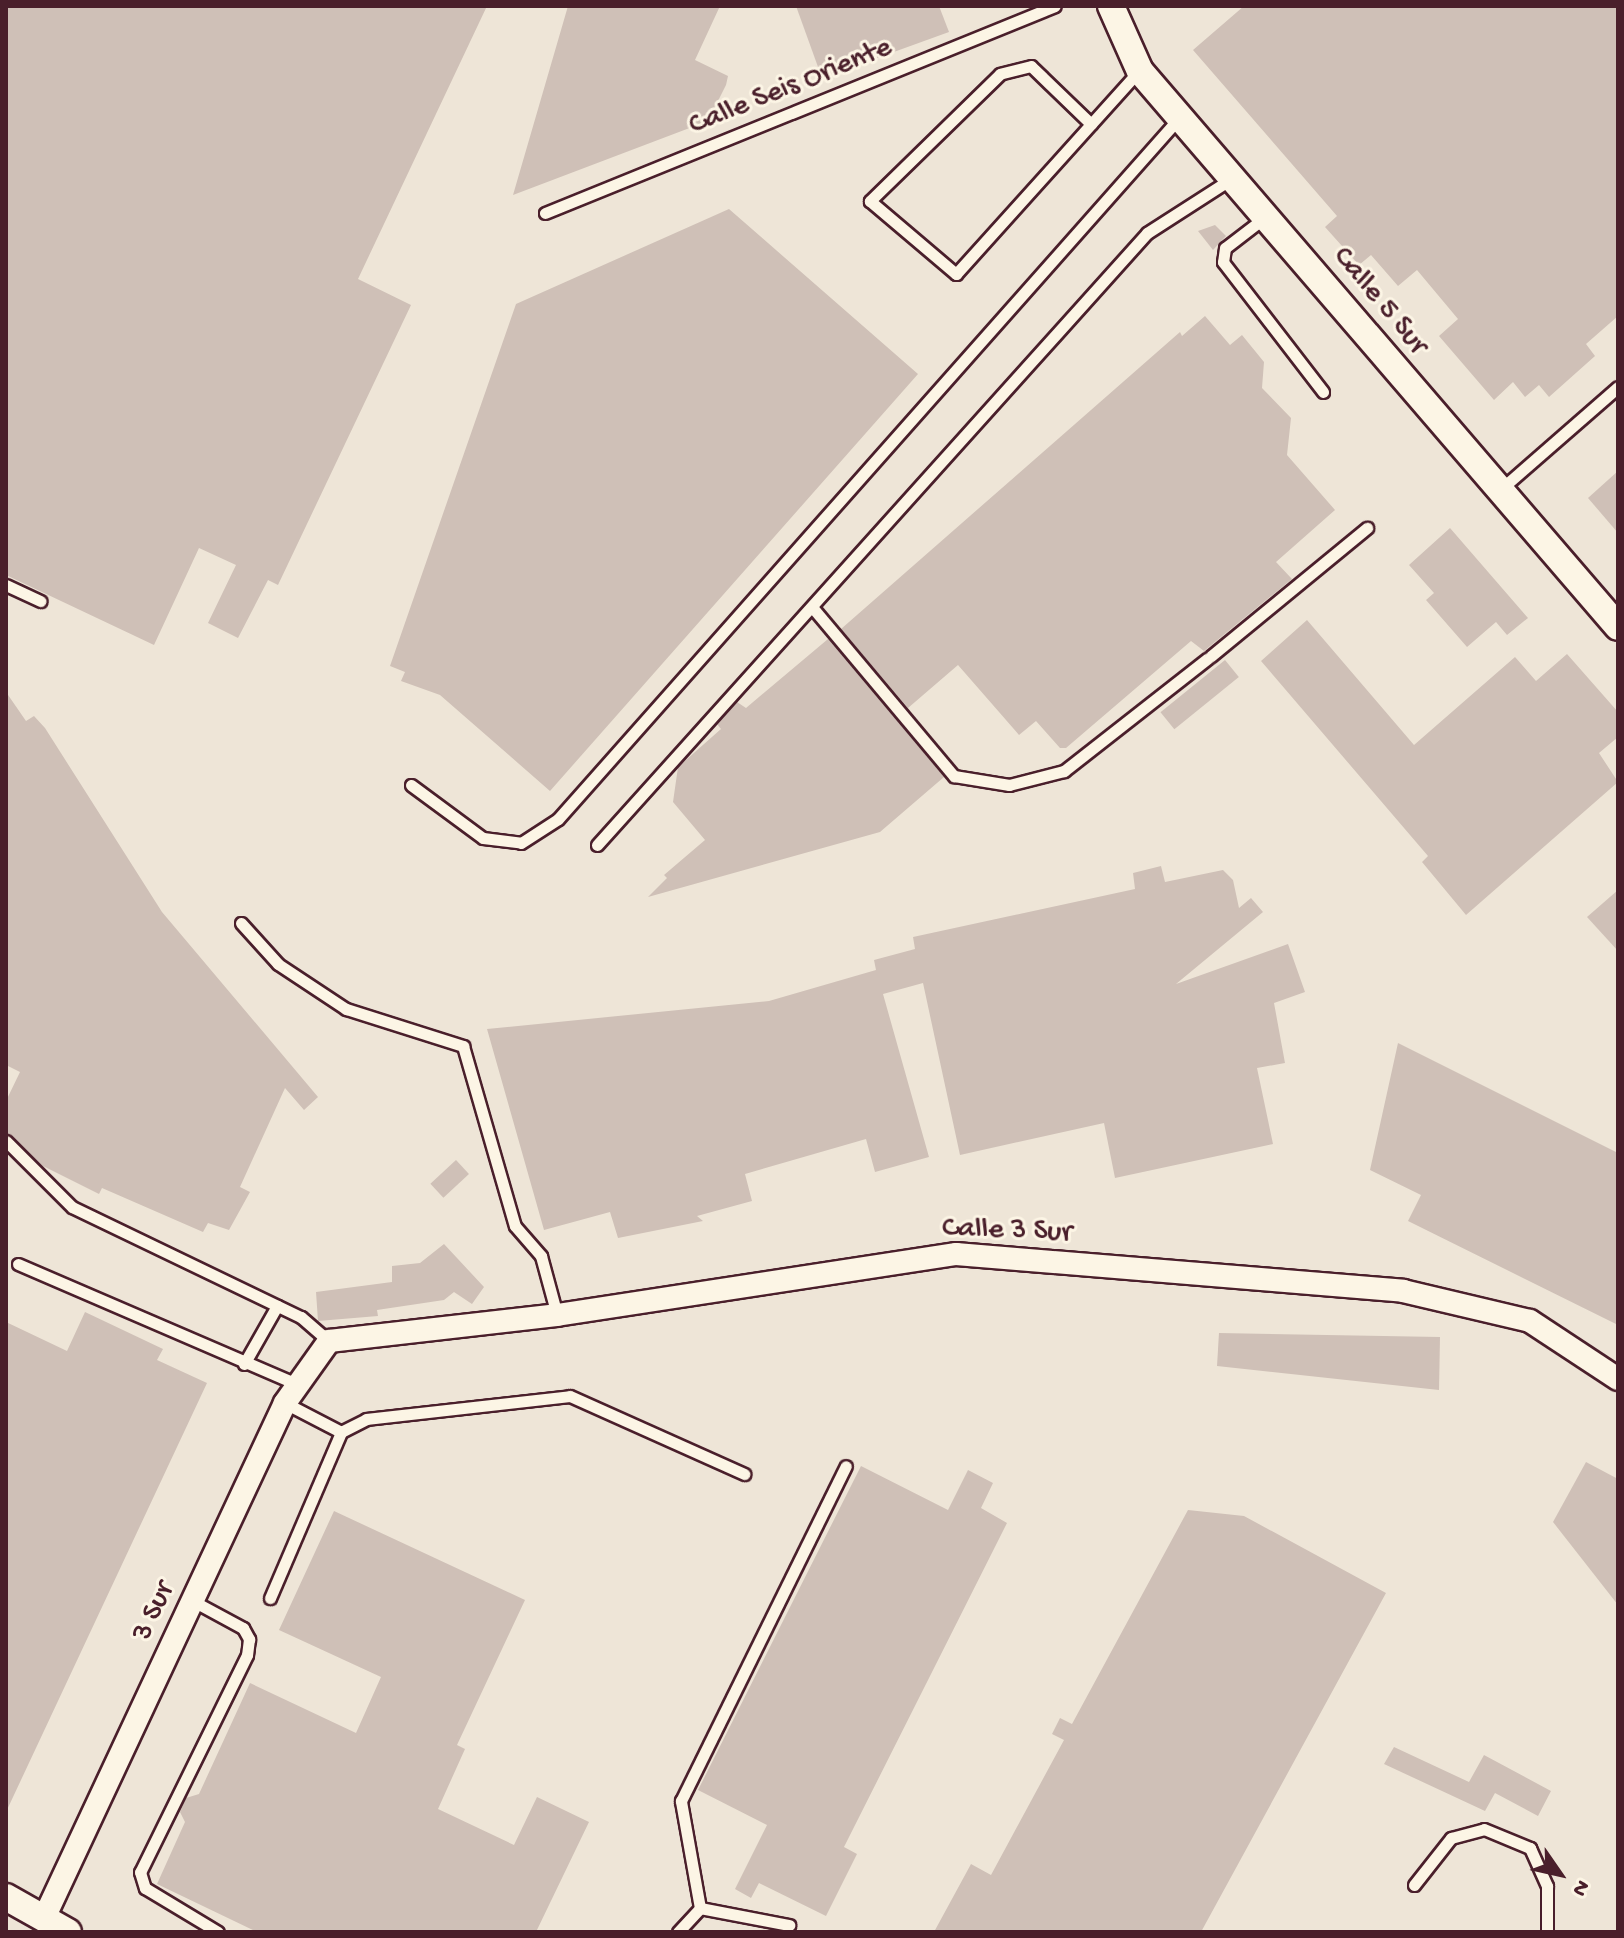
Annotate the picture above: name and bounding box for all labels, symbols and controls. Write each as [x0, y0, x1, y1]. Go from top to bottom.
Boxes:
street label: Calle Seis Oriente [684, 31, 898, 145]
street label: Calle 5 Sur [1323, 241, 1435, 363]
street label: Calle 3 Sur [941, 1212, 1073, 1252]
street label: 3 Sur [126, 1577, 184, 1647]
north arrow [1520, 1834, 1600, 1914]
text: N [1565, 1874, 1595, 1901]

